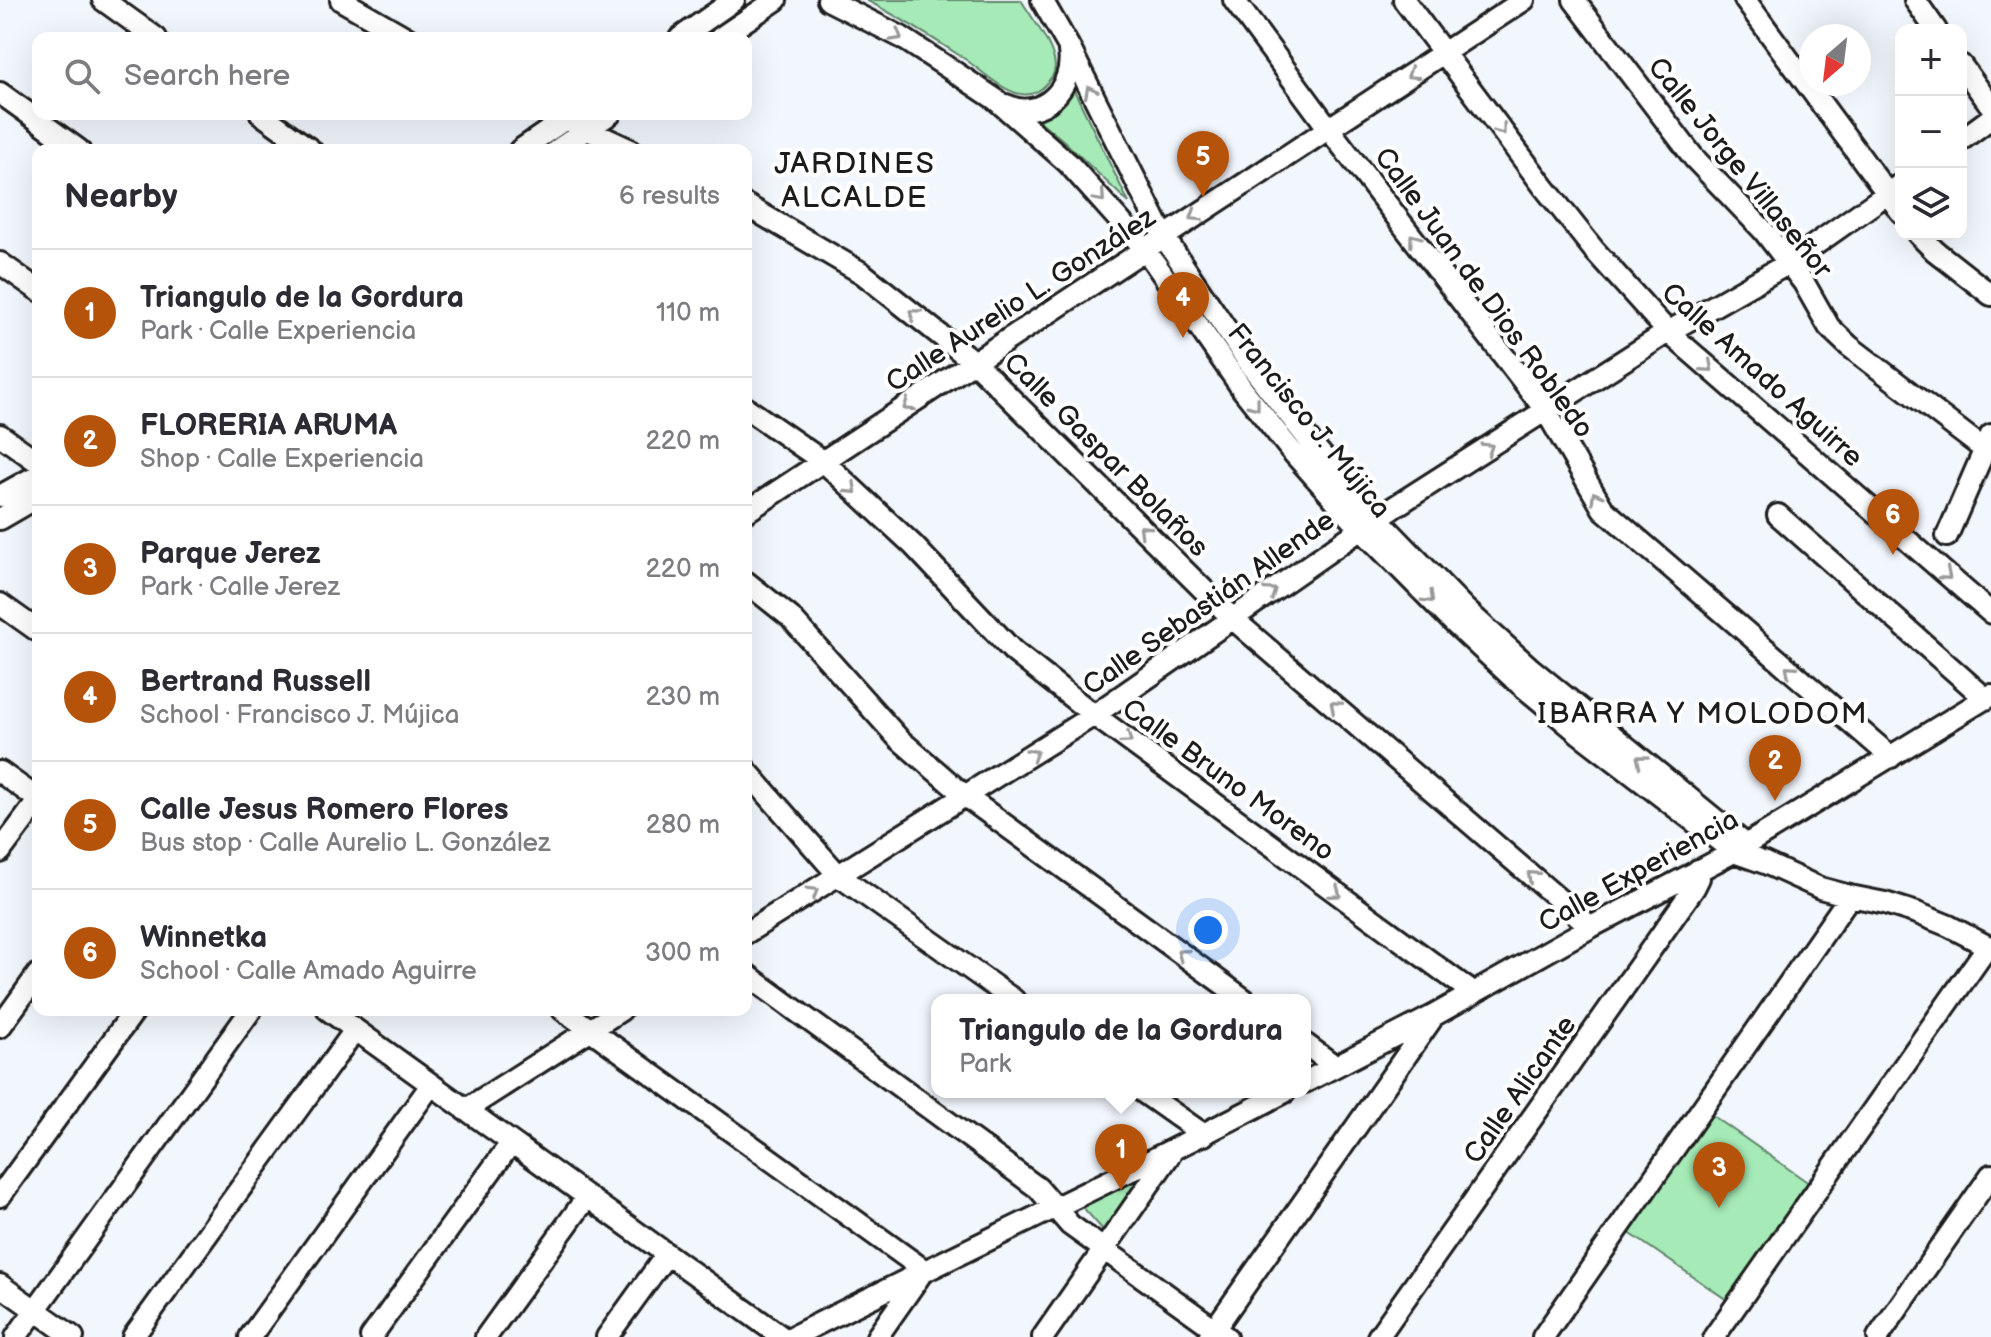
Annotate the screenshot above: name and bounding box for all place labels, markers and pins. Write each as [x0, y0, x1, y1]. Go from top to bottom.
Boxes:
pin: 5 [1177, 131, 1229, 197]
pin: 4 [1157, 272, 1209, 338]
pin: 6 [1867, 489, 1919, 555]
pin: 2 [1749, 735, 1801, 801]
pin: 1 [1095, 1124, 1147, 1190]
pin: 3 [1693, 1142, 1745, 1208]

